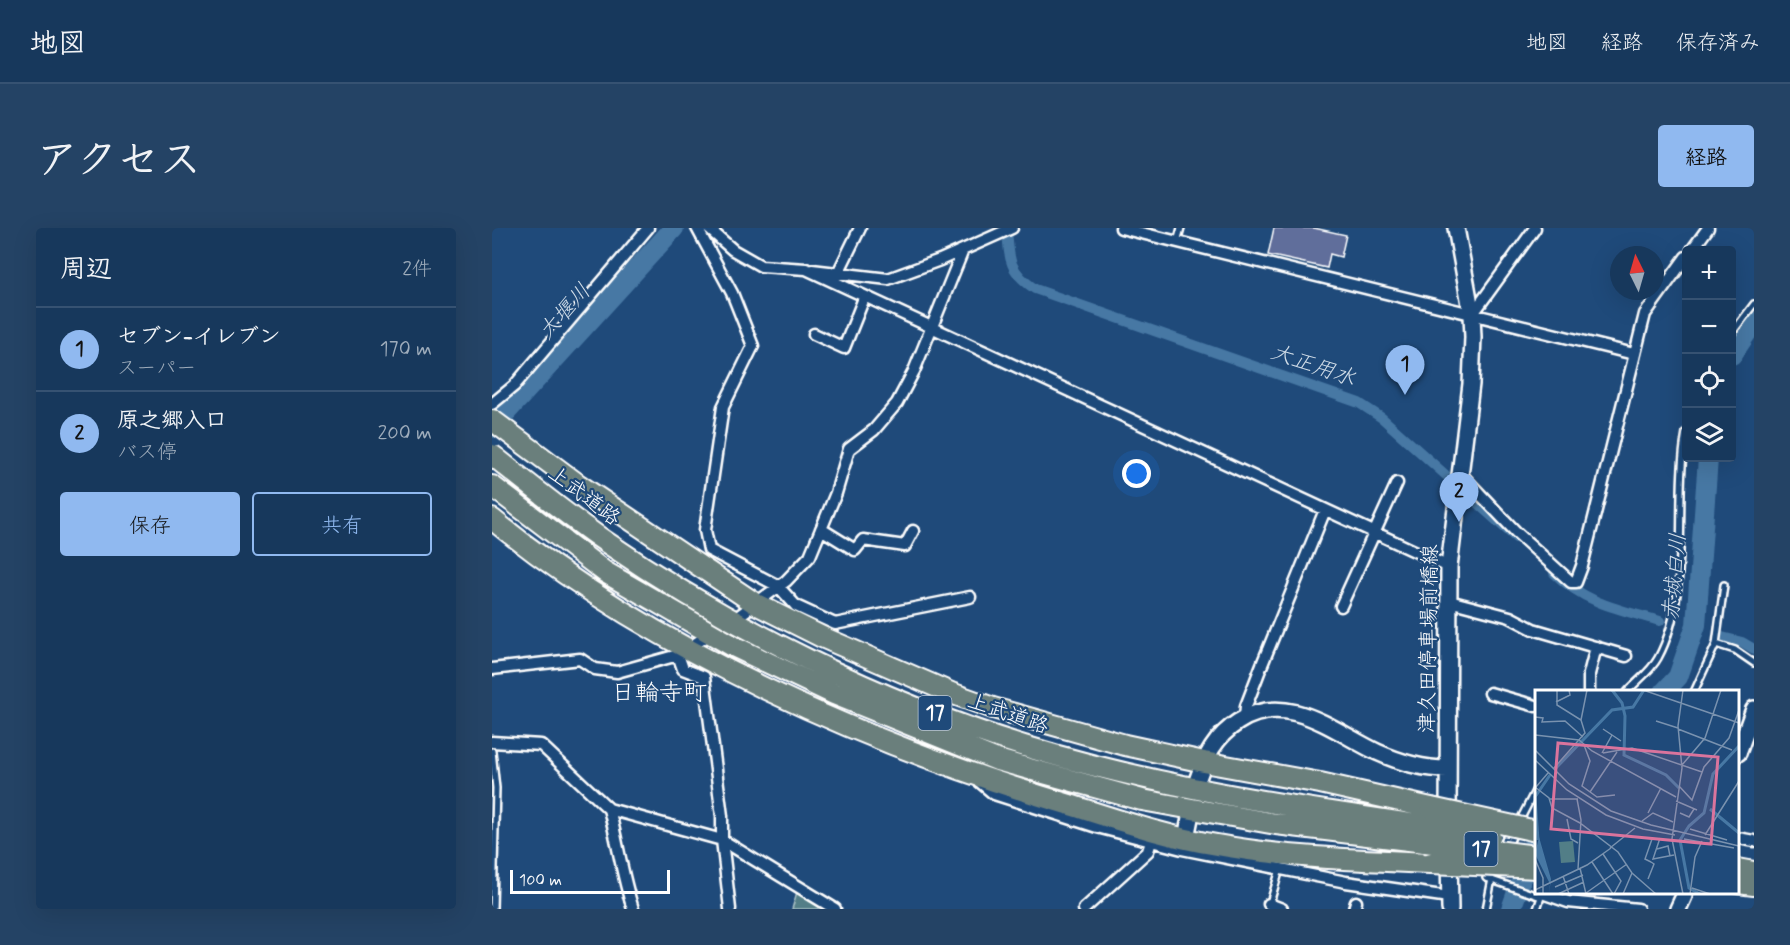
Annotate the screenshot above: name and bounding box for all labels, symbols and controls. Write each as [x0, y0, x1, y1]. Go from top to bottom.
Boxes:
text: 地図 [30, 26, 86, 63]
text: 地図 [1526, 29, 1568, 57]
text: 経路 [1601, 29, 1643, 57]
text: 保存済み [1676, 29, 1760, 57]
button: 経路 [1658, 125, 1754, 187]
text: アクセス [36, 134, 201, 189]
north arrow [1610, 246, 1664, 300]
map controls [1682, 246, 1736, 462]
button: + [1682, 246, 1736, 300]
text: 周辺 [60, 253, 112, 287]
text: 2件 [402, 256, 432, 283]
water label: 大堰川 [533, 278, 597, 346]
button: − [1682, 300, 1736, 354]
text: セブン-イレブン [117, 323, 281, 351]
text: 1 [75, 336, 84, 363]
text: 170 m [380, 336, 432, 363]
water label: 大正用水 [1267, 338, 1359, 394]
pin: 1 [1386, 346, 1424, 395]
button: locate [1682, 354, 1736, 408]
text: スーパー [117, 355, 196, 382]
text: 原之郷入口 [117, 407, 227, 435]
button: layers [1682, 408, 1736, 462]
text: 2 [75, 420, 84, 447]
text: 200 m [377, 420, 432, 447]
text: バス停 [117, 439, 177, 466]
your location [1122, 459, 1151, 488]
street label: 上武道路 [542, 460, 626, 532]
pin: 2 [1440, 472, 1478, 522]
button: 保存 [60, 492, 240, 556]
button: 共有 [252, 492, 432, 556]
water label: 赤城白川 [1657, 532, 1693, 622]
street label: 津久田停車場前橋線 [1413, 544, 1445, 734]
district label: 日輪寺町 [611, 678, 707, 709]
street label: 上武道路 [964, 687, 1052, 741]
inset map [1535, 690, 1739, 894]
road number: 17 [918, 696, 952, 730]
road number: 17 [1464, 832, 1498, 866]
scale bar [510, 867, 670, 894]
text: 100 m [519, 870, 562, 891]

